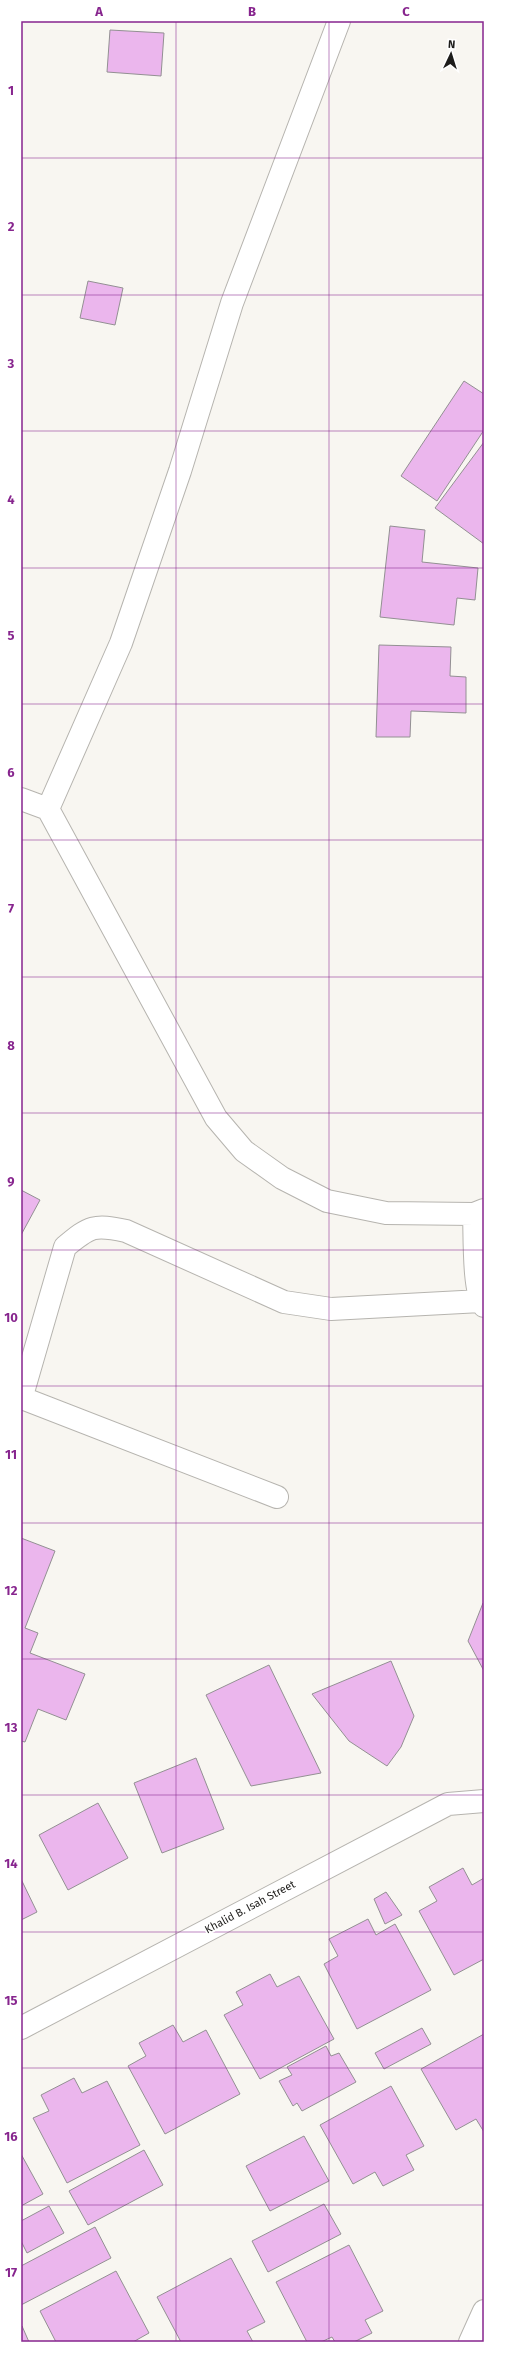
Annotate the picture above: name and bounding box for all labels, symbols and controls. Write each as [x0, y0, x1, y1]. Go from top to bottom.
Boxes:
text: A [94, 4, 103, 19]
text: B [248, 4, 256, 19]
text: C [402, 4, 410, 19]
north arrow [431, 34, 471, 74]
text: N [448, 38, 456, 51]
text: 1 [8, 83, 14, 98]
text: 2 [8, 219, 15, 234]
text: 3 [7, 356, 15, 371]
text: 4 [7, 492, 15, 507]
text: 5 [8, 628, 15, 643]
text: 6 [7, 765, 15, 780]
text: 7 [8, 901, 14, 916]
text: 8 [7, 1038, 15, 1053]
text: 9 [7, 1174, 15, 1189]
text: 10 [4, 1310, 18, 1325]
text: 11 [5, 1447, 17, 1462]
text: 12 [5, 1583, 18, 1598]
text: 13 [5, 1720, 18, 1735]
text: 14 [4, 1856, 18, 1871]
street label: Khalid B. Isah Street [203, 1878, 297, 1936]
text: 15 [4, 1993, 18, 2008]
text: 16 [4, 2129, 18, 2144]
text: 17 [5, 2265, 17, 2280]

